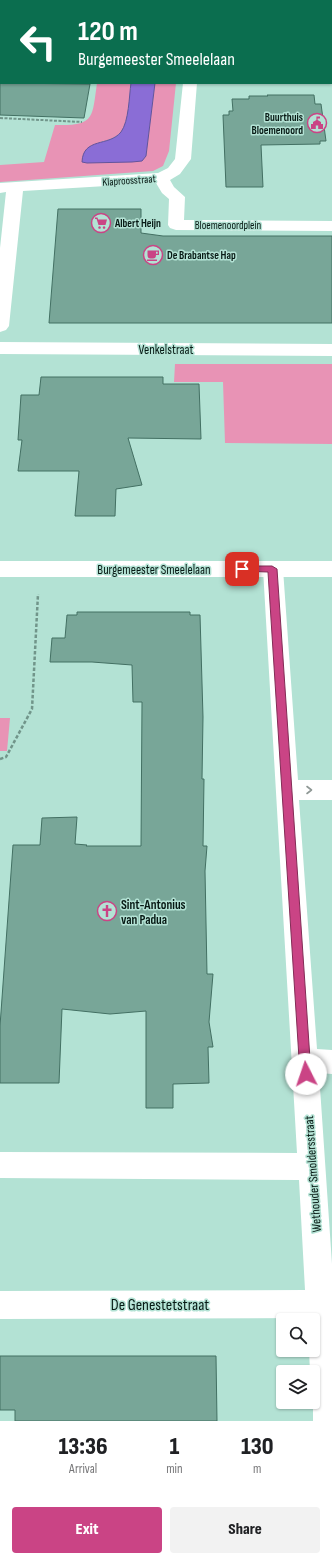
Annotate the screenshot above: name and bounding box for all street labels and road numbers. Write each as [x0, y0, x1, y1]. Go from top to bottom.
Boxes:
street label: Klaproosstraat [102, 172, 157, 189]
street label: Bloemenoordplein [195, 219, 262, 232]
street label: Venkelstraat [139, 342, 193, 358]
street label: Burgemeester Smeelelaan [97, 562, 211, 578]
street label: Wethouder Smoldersstraat [301, 1115, 325, 1233]
street label: De Genestetstraat [111, 1296, 209, 1315]

